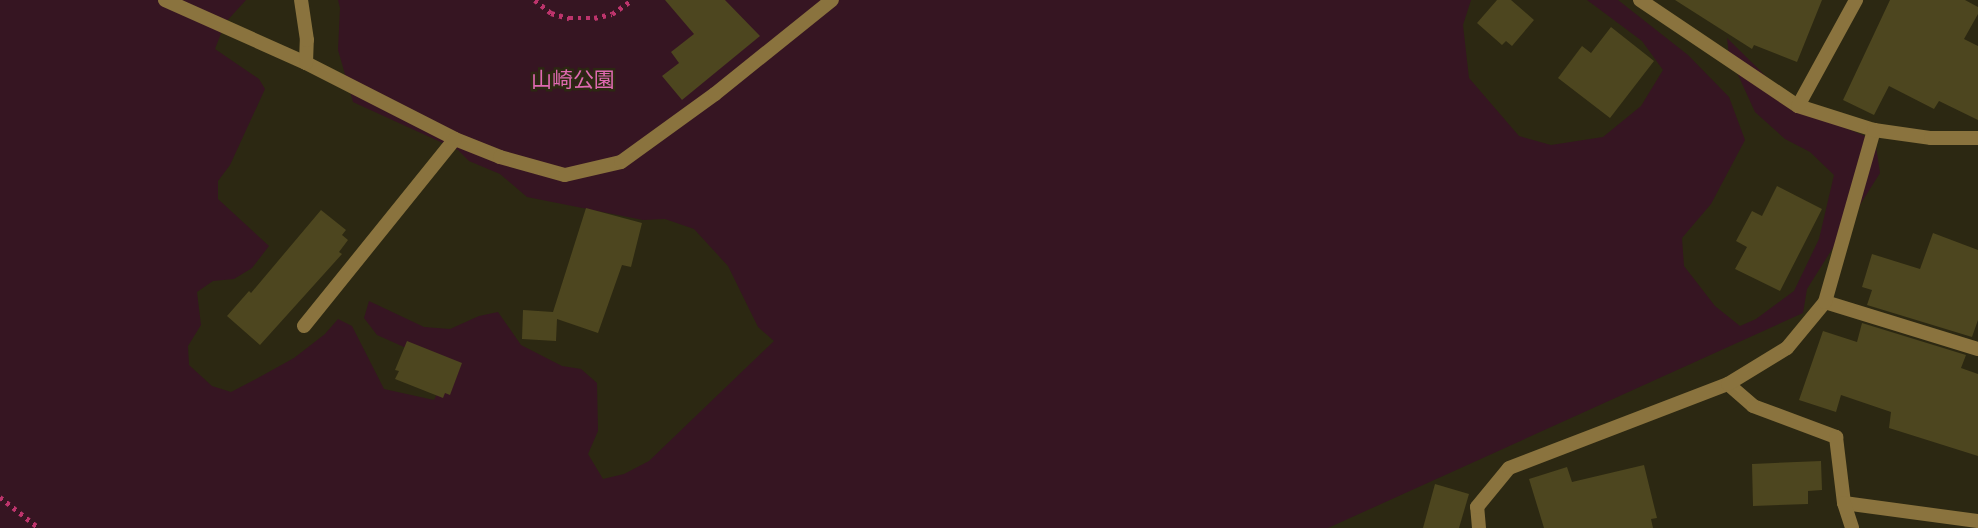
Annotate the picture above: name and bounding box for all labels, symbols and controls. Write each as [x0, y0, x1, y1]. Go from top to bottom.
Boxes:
park label: 山崎公園 [531, 67, 615, 93]

